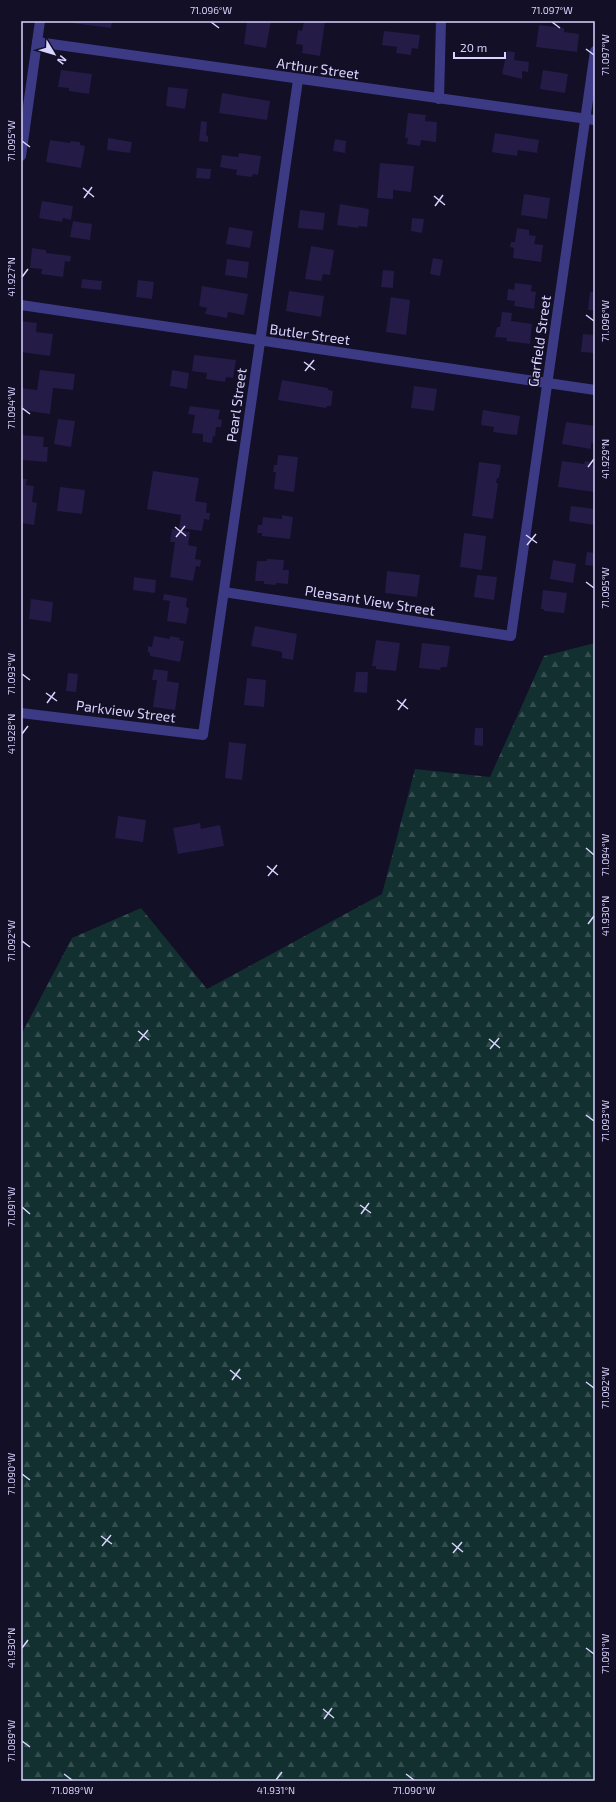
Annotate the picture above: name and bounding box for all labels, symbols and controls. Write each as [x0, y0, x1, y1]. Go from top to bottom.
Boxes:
text: 71.096°W [190, 4, 232, 16]
text: 71.097°W [531, 4, 573, 16]
north arrow [34, 34, 74, 74]
scale bar [454, 34, 505, 60]
text: 71.097°W [599, 34, 611, 76]
text: 20 m [460, 40, 487, 54]
text: N [55, 53, 70, 68]
street label: Arthur Street [276, 54, 360, 82]
text: 71.095°W [5, 120, 17, 162]
text: 41.927°N [5, 257, 17, 297]
street label: Garfield Street [524, 294, 554, 388]
text: 71.096°W [599, 300, 611, 342]
street label: Butler Street [269, 320, 351, 348]
street label: Pearl Street [222, 367, 250, 443]
text: 71.094°W [5, 386, 17, 429]
text: 41.929°N [599, 439, 611, 479]
text: 71.095°W [599, 567, 611, 609]
street label: Pleasant View Street [304, 581, 436, 619]
text: 71.093°W [5, 653, 17, 695]
street label: Parkview Street [75, 696, 177, 726]
text: 41.928°N [5, 714, 17, 754]
text: 71.094°W [599, 833, 611, 876]
text: 41.930°N [599, 896, 611, 936]
text: 71.092°W [5, 920, 17, 962]
text: 71.093°W [599, 1100, 611, 1142]
text: 71.091°W [5, 1186, 17, 1227]
text: 71.092°W [599, 1367, 611, 1409]
text: 71.090°W [5, 1452, 17, 1495]
text: 41.930°N [5, 1628, 17, 1668]
text: 71.091°W [599, 1633, 611, 1674]
text: 71.089°W [5, 1719, 17, 1762]
text: 71.089°W [51, 1784, 94, 1796]
text: 41.931°N [257, 1784, 295, 1796]
text: 71.090°W [393, 1784, 436, 1796]

